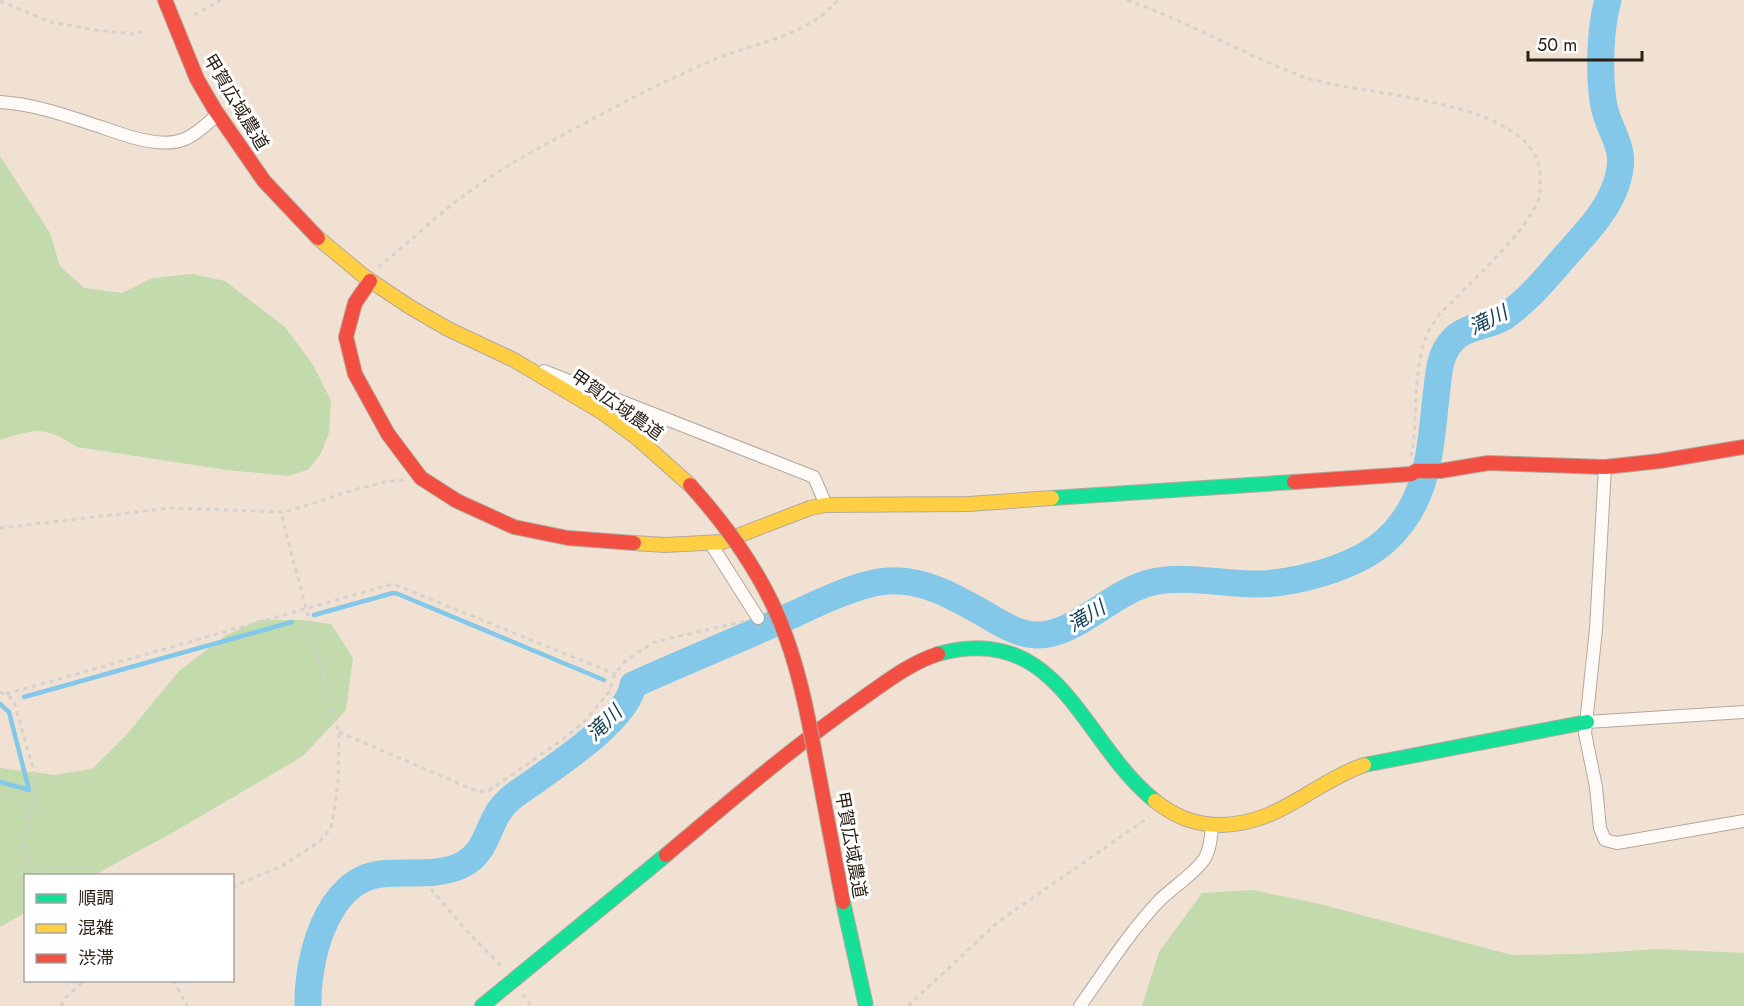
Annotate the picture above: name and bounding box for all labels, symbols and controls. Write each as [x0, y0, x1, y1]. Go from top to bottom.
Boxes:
scale bar [1528, 24, 1642, 62]
text: 50 m [1537, 32, 1577, 58]
street label: 甲賀広域農道 [197, 49, 275, 155]
water label: 滝川 [1464, 298, 1514, 342]
street label: 甲賀広域農道 [565, 363, 669, 447]
water label: 滝川 [1062, 593, 1113, 639]
water label: 滝川 [580, 698, 630, 748]
street label: 甲賀広域農道 [829, 790, 873, 900]
legend [24, 874, 234, 982]
text: 順調 [78, 885, 114, 911]
text: 混雑 [78, 915, 114, 941]
text: 渋滞 [78, 945, 114, 971]

